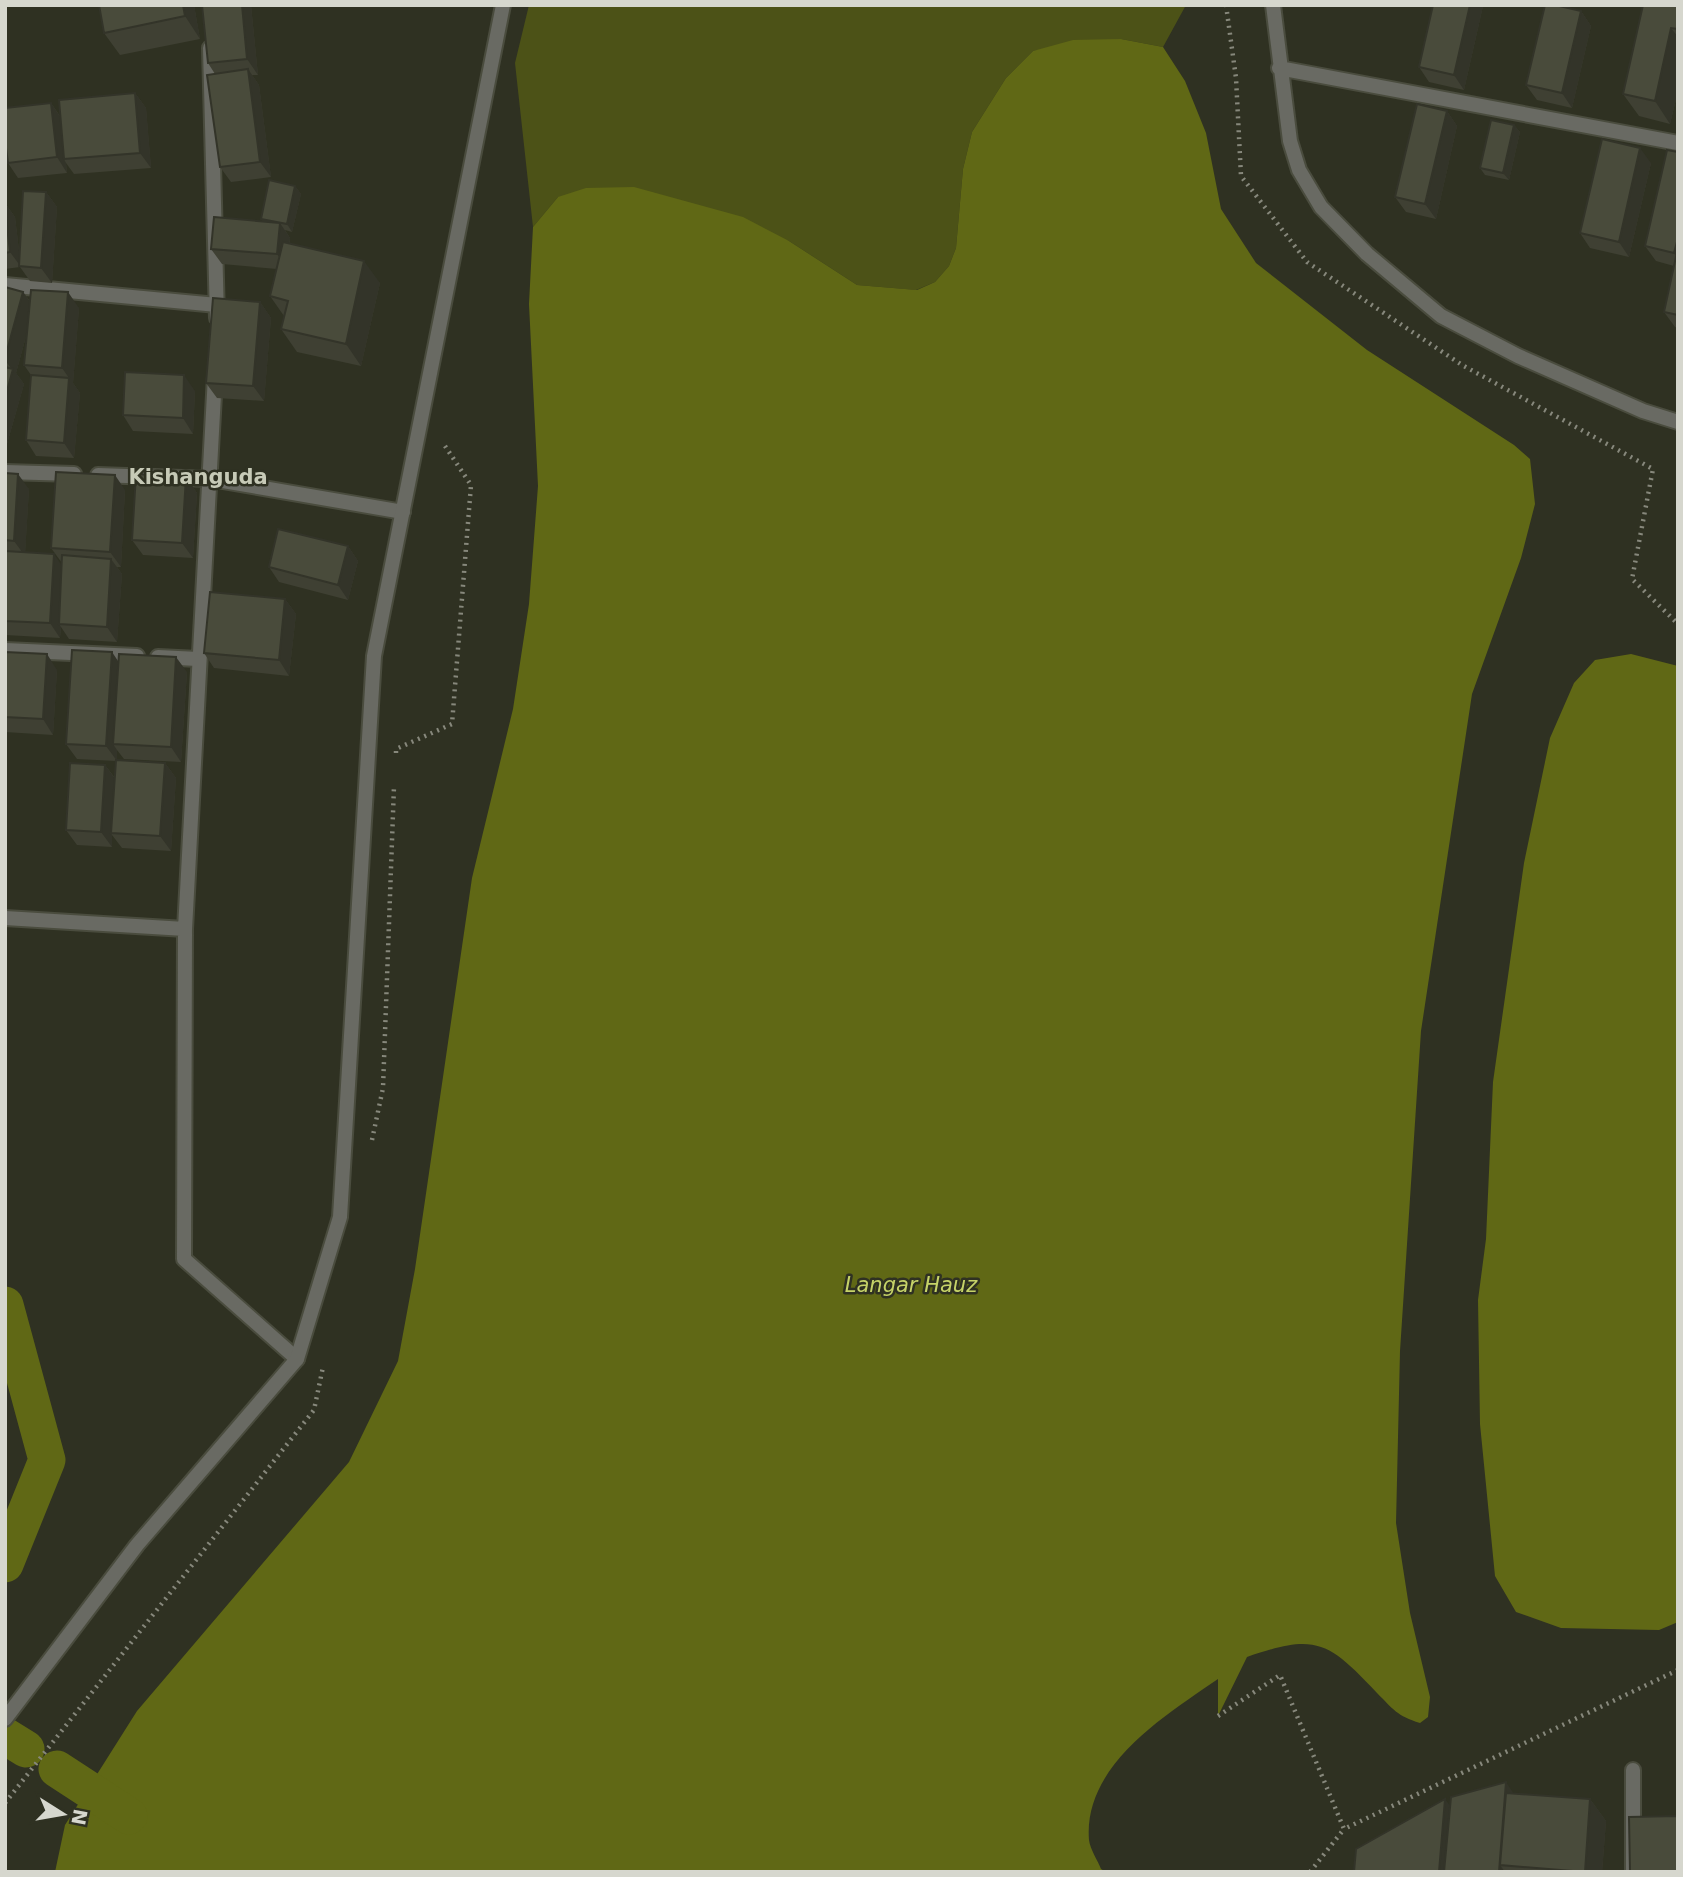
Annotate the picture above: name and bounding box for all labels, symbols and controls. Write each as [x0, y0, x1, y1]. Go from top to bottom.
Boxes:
district label: Kishanguda [128, 465, 268, 489]
water label: Langar Hauz [845, 1273, 978, 1297]
north arrow [28, 1779, 98, 1849]
text: N [67, 1807, 92, 1827]

